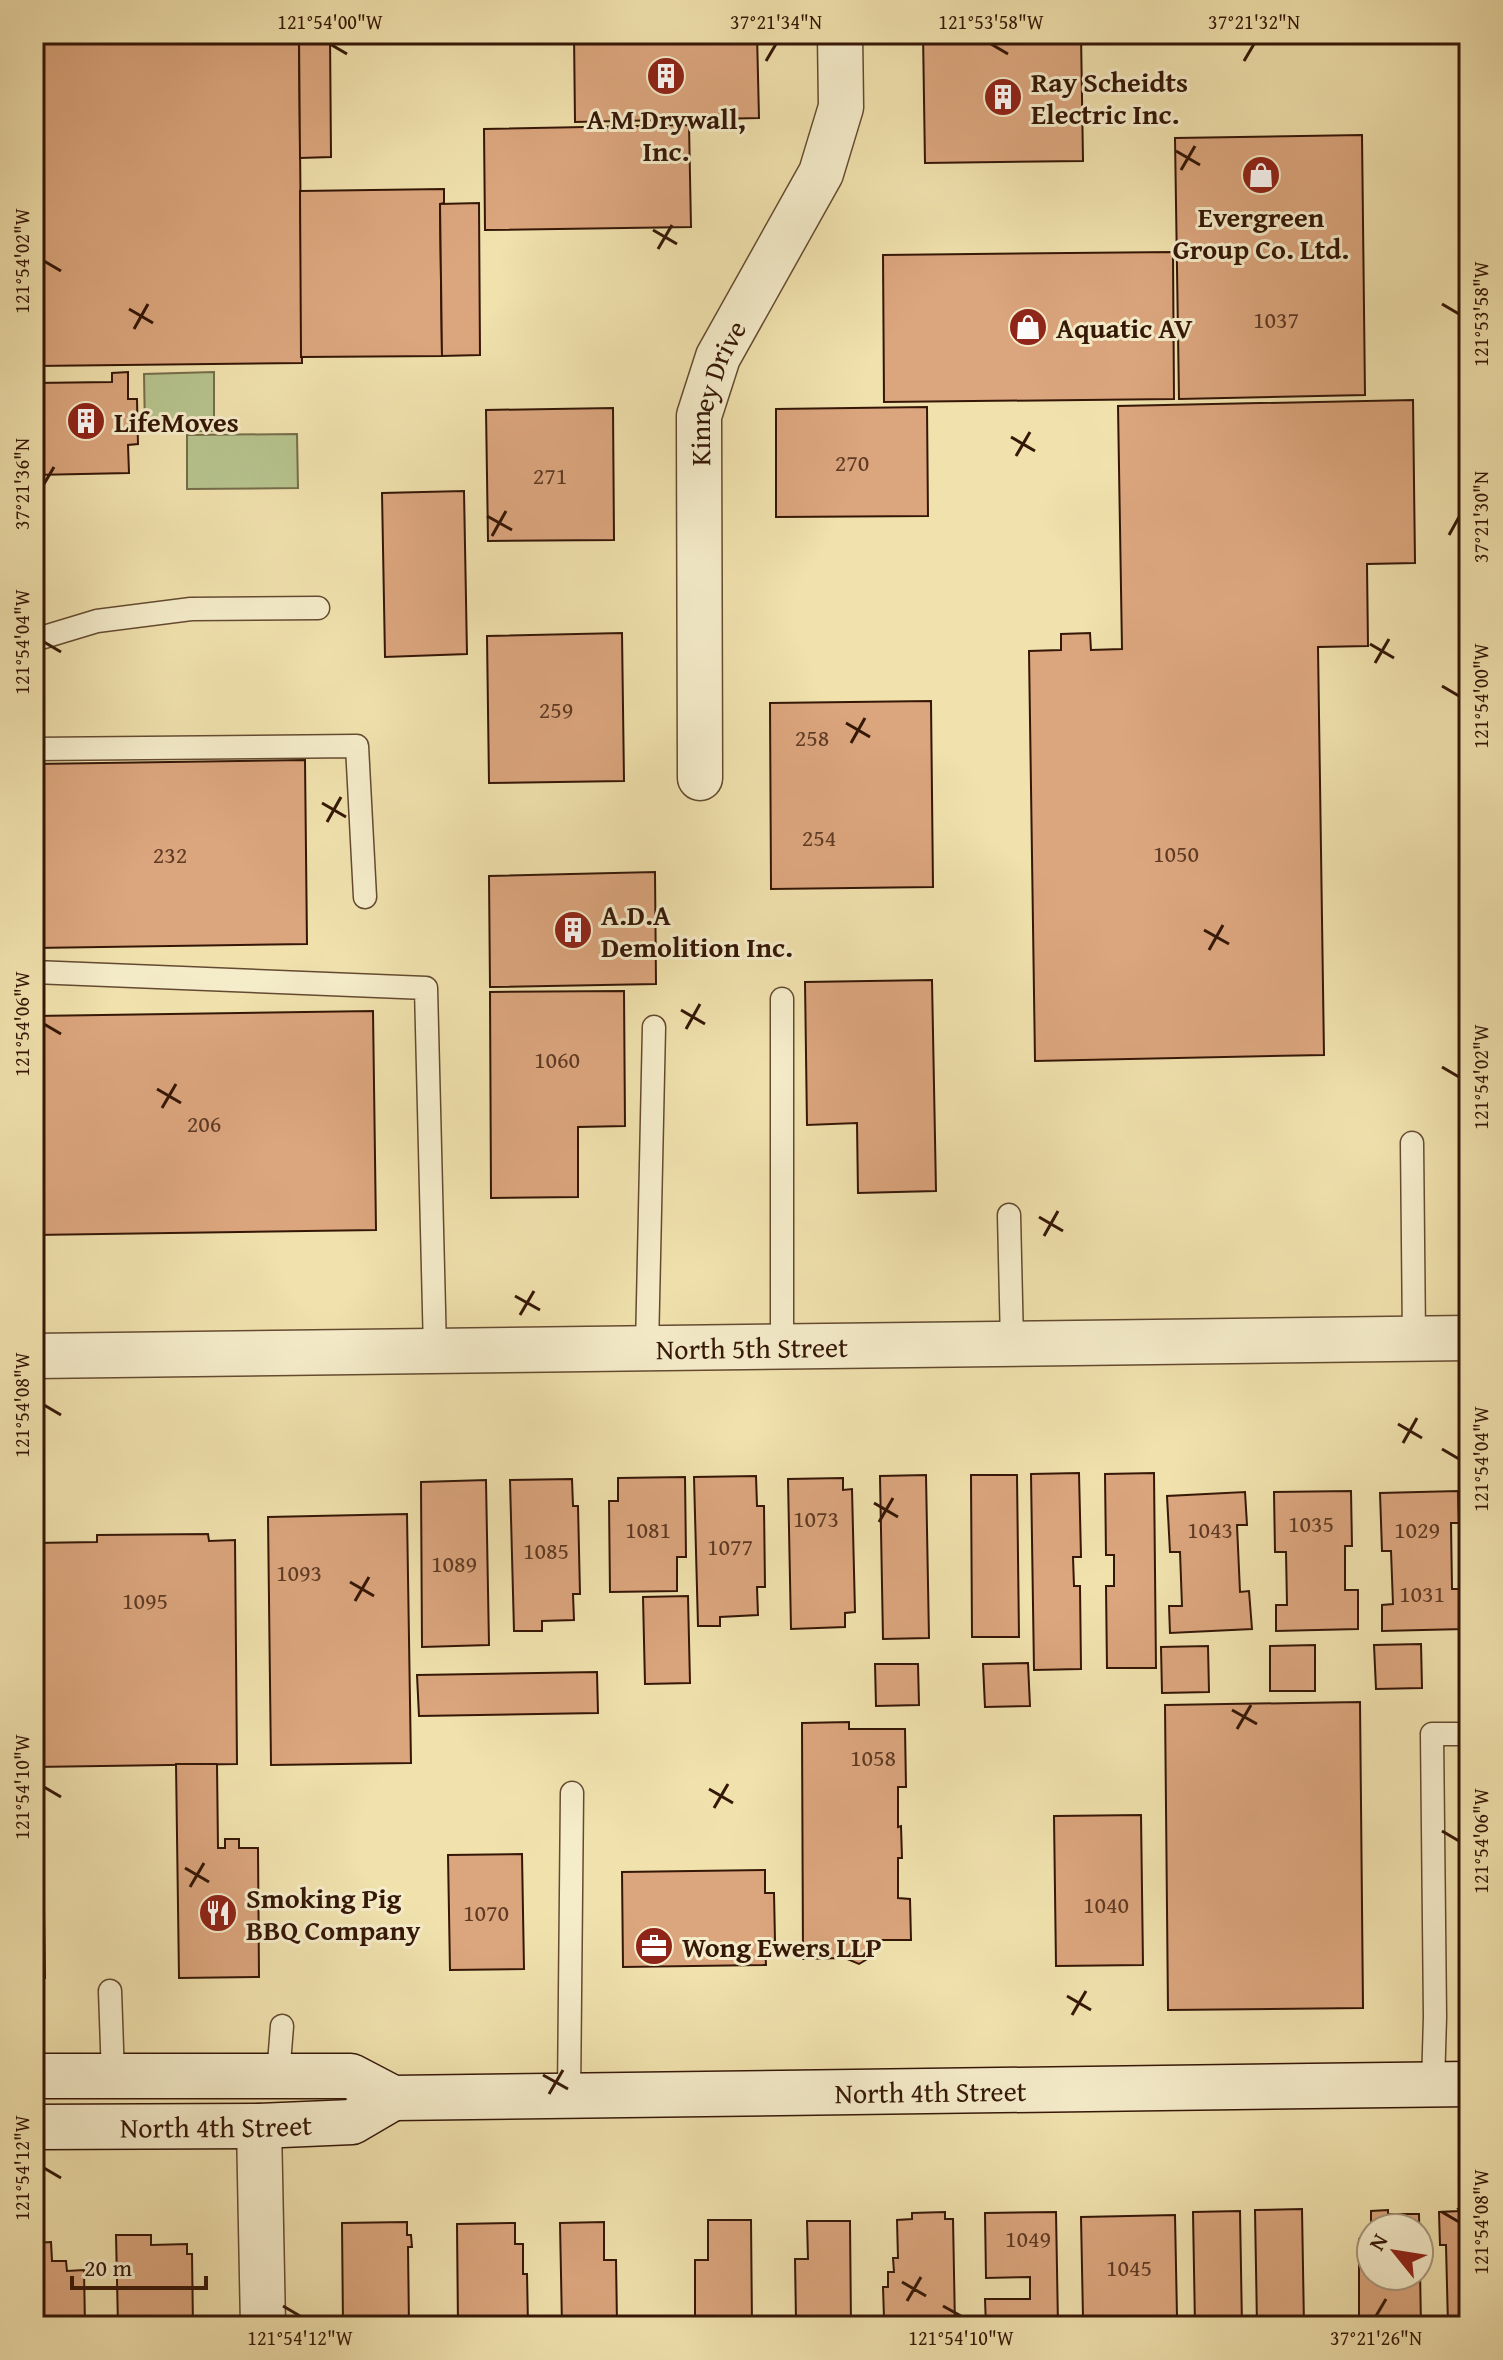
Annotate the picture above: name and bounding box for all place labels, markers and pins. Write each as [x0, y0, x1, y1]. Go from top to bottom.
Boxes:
building icon: A M Drywall, Inc. [645, 55, 687, 97]
place label: Ray Scheidts Electric Inc. [1031, 61, 1188, 134]
building icon: Ray Scheidts Electric Inc. [982, 76, 1024, 118]
place label: A M Drywall, Inc. [586, 98, 746, 171]
shop icon: Evergreen Group Co. Ltd. [1240, 154, 1282, 196]
place label: Evergreen Group Co. Ltd. [1173, 196, 1349, 269]
shop icon: Aquatic AV [1007, 306, 1049, 348]
place label: Aquatic AV [1056, 307, 1193, 348]
building icon: LifeMoves [65, 400, 107, 442]
place label: LifeMoves [114, 401, 239, 442]
place label: A.D.A Demolition Inc. [601, 894, 793, 967]
building icon: A.D.A Demolition Inc. [552, 909, 594, 951]
place label: Smoking Pig BBQ Company [246, 1877, 421, 1950]
restaurant icon: Smoking Pig BBQ Company [197, 1892, 239, 1934]
office icon: Wong Ewers LLP [633, 1925, 675, 1967]
place label: Wong Ewers LLP [682, 1926, 882, 1967]

